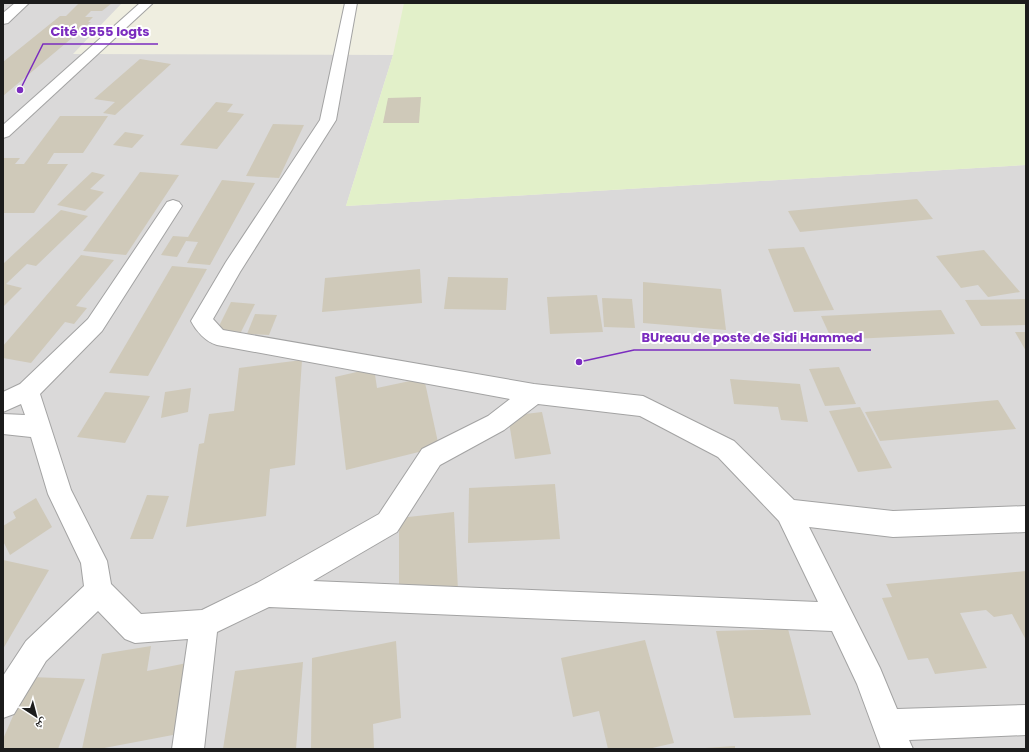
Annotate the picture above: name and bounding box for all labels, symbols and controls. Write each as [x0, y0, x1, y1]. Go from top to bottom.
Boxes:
callout: Cité 3555 logts [43, 19, 158, 44]
text: Cité 3555 logts [50, 22, 150, 41]
callout: BUreau de poste de Sidi Hammed [634, 325, 871, 350]
text: BUreau de poste de Sidi Hammed [641, 328, 863, 347]
north arrow [16, 696, 56, 736]
text: ش [32, 714, 51, 734]

